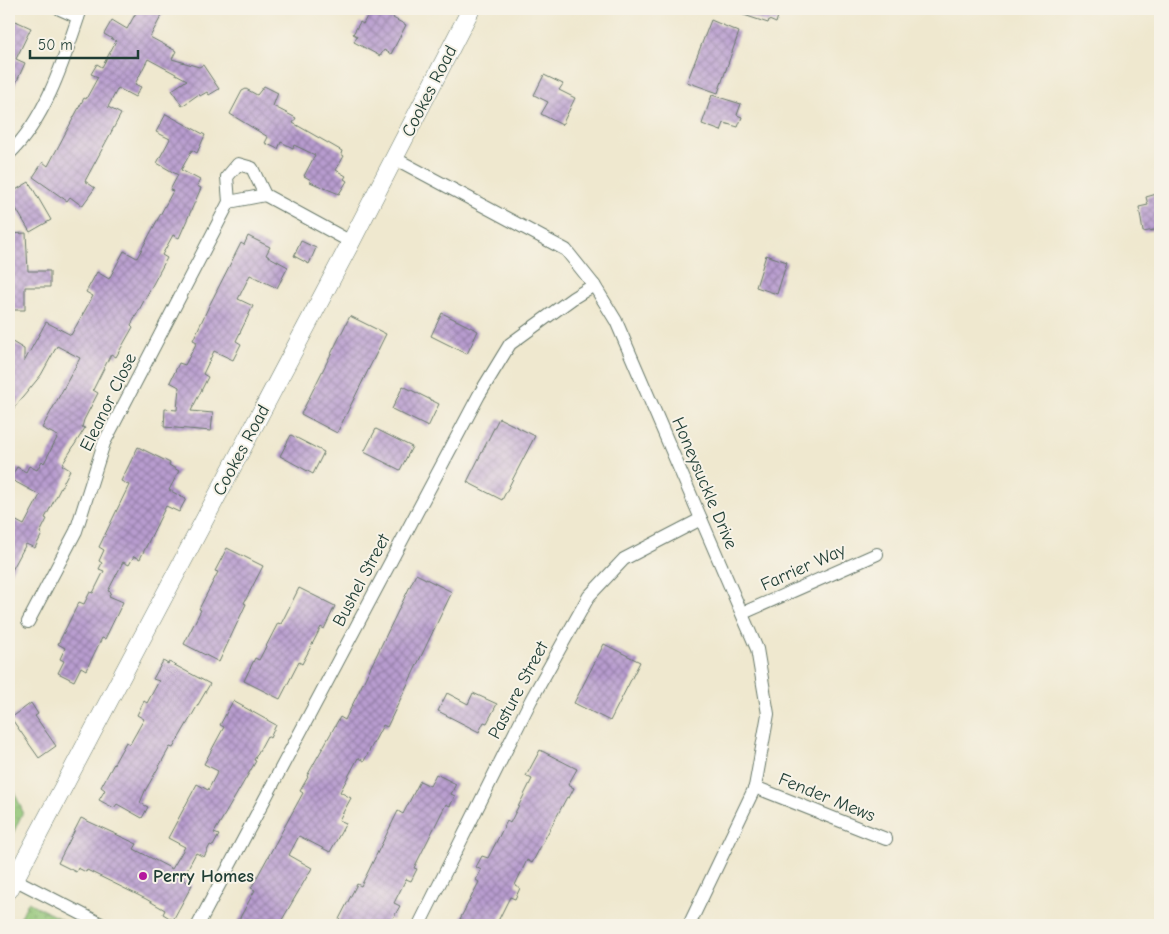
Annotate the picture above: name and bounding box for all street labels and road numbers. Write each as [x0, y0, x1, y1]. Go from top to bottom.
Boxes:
street label: Cookes Road [397, 42, 461, 140]
street label: Eleanor Close [76, 350, 141, 455]
street label: Cookes Road [209, 401, 274, 499]
street label: Honeysuckle Drive [667, 414, 742, 552]
street label: Bushel Street [328, 530, 395, 630]
street label: Farrier Way [757, 539, 850, 596]
street label: Pasture Street [484, 637, 553, 743]
street label: Fender Mews [775, 769, 878, 826]

